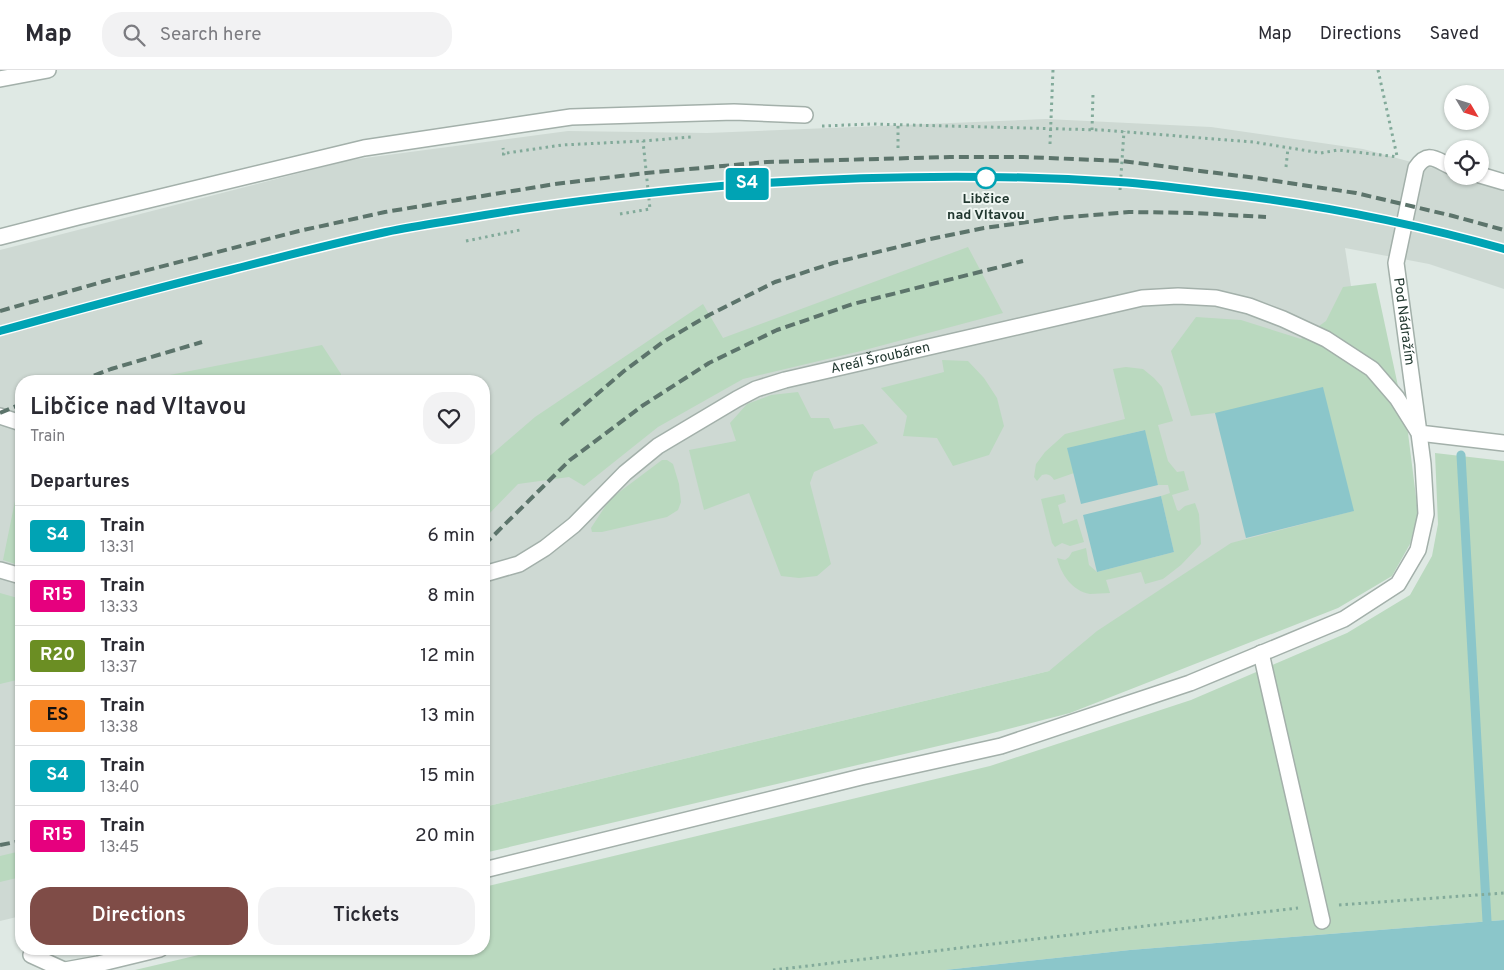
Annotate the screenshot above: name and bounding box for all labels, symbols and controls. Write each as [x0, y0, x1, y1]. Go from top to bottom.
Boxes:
search box [102, 12, 452, 57]
text: Map [25, 20, 72, 50]
icon: search [120, 21, 148, 49]
text: Search here [160, 23, 261, 47]
text: Map [1258, 23, 1292, 46]
text: Directions [1320, 23, 1402, 46]
text: Saved [1430, 23, 1479, 46]
north arrow [1444, 85, 1489, 130]
map controls [1444, 85, 1489, 185]
button: locate [1444, 140, 1489, 185]
marker: Libčice nad Vltavou [975, 167, 997, 189]
line badge: S4 [724, 168, 770, 200]
text: S4 [736, 172, 758, 195]
place label: Libčice nad Vltavou [947, 191, 1025, 224]
street label: Pod Nádražím [1390, 277, 1418, 366]
street label: Areál Šroubáren [829, 338, 932, 378]
button: heart [423, 392, 475, 444]
text: Libčice nad Vltavou [30, 393, 246, 423]
text: Train [30, 427, 65, 447]
text: Departures [30, 470, 130, 494]
text: Train [100, 514, 145, 538]
text: S4 [46, 524, 69, 547]
text: 6 min [428, 524, 475, 548]
text: 13:31 [100, 538, 135, 558]
text: Train [100, 574, 145, 598]
text: R15 [42, 584, 73, 607]
text: 8 min [427, 584, 475, 608]
text: 13:33 [100, 598, 138, 618]
text: Train [100, 634, 145, 658]
text: R20 [40, 644, 75, 667]
text: 12 min [420, 644, 475, 668]
text: 13:37 [100, 658, 137, 678]
text: Train [100, 694, 145, 718]
text: ES [46, 704, 69, 727]
text: 13 min [420, 704, 475, 728]
text: 13:38 [100, 718, 139, 738]
text: Train [100, 754, 145, 778]
text: S4 [46, 764, 69, 787]
text: 15 min [420, 764, 475, 788]
text: 13:40 [100, 778, 139, 798]
text: Train [100, 814, 145, 838]
text: R15 [42, 824, 73, 847]
text: 20 min [415, 824, 475, 848]
text: 13:45 [100, 838, 139, 858]
button: Directions [30, 887, 248, 945]
button: Tickets [258, 887, 475, 945]

